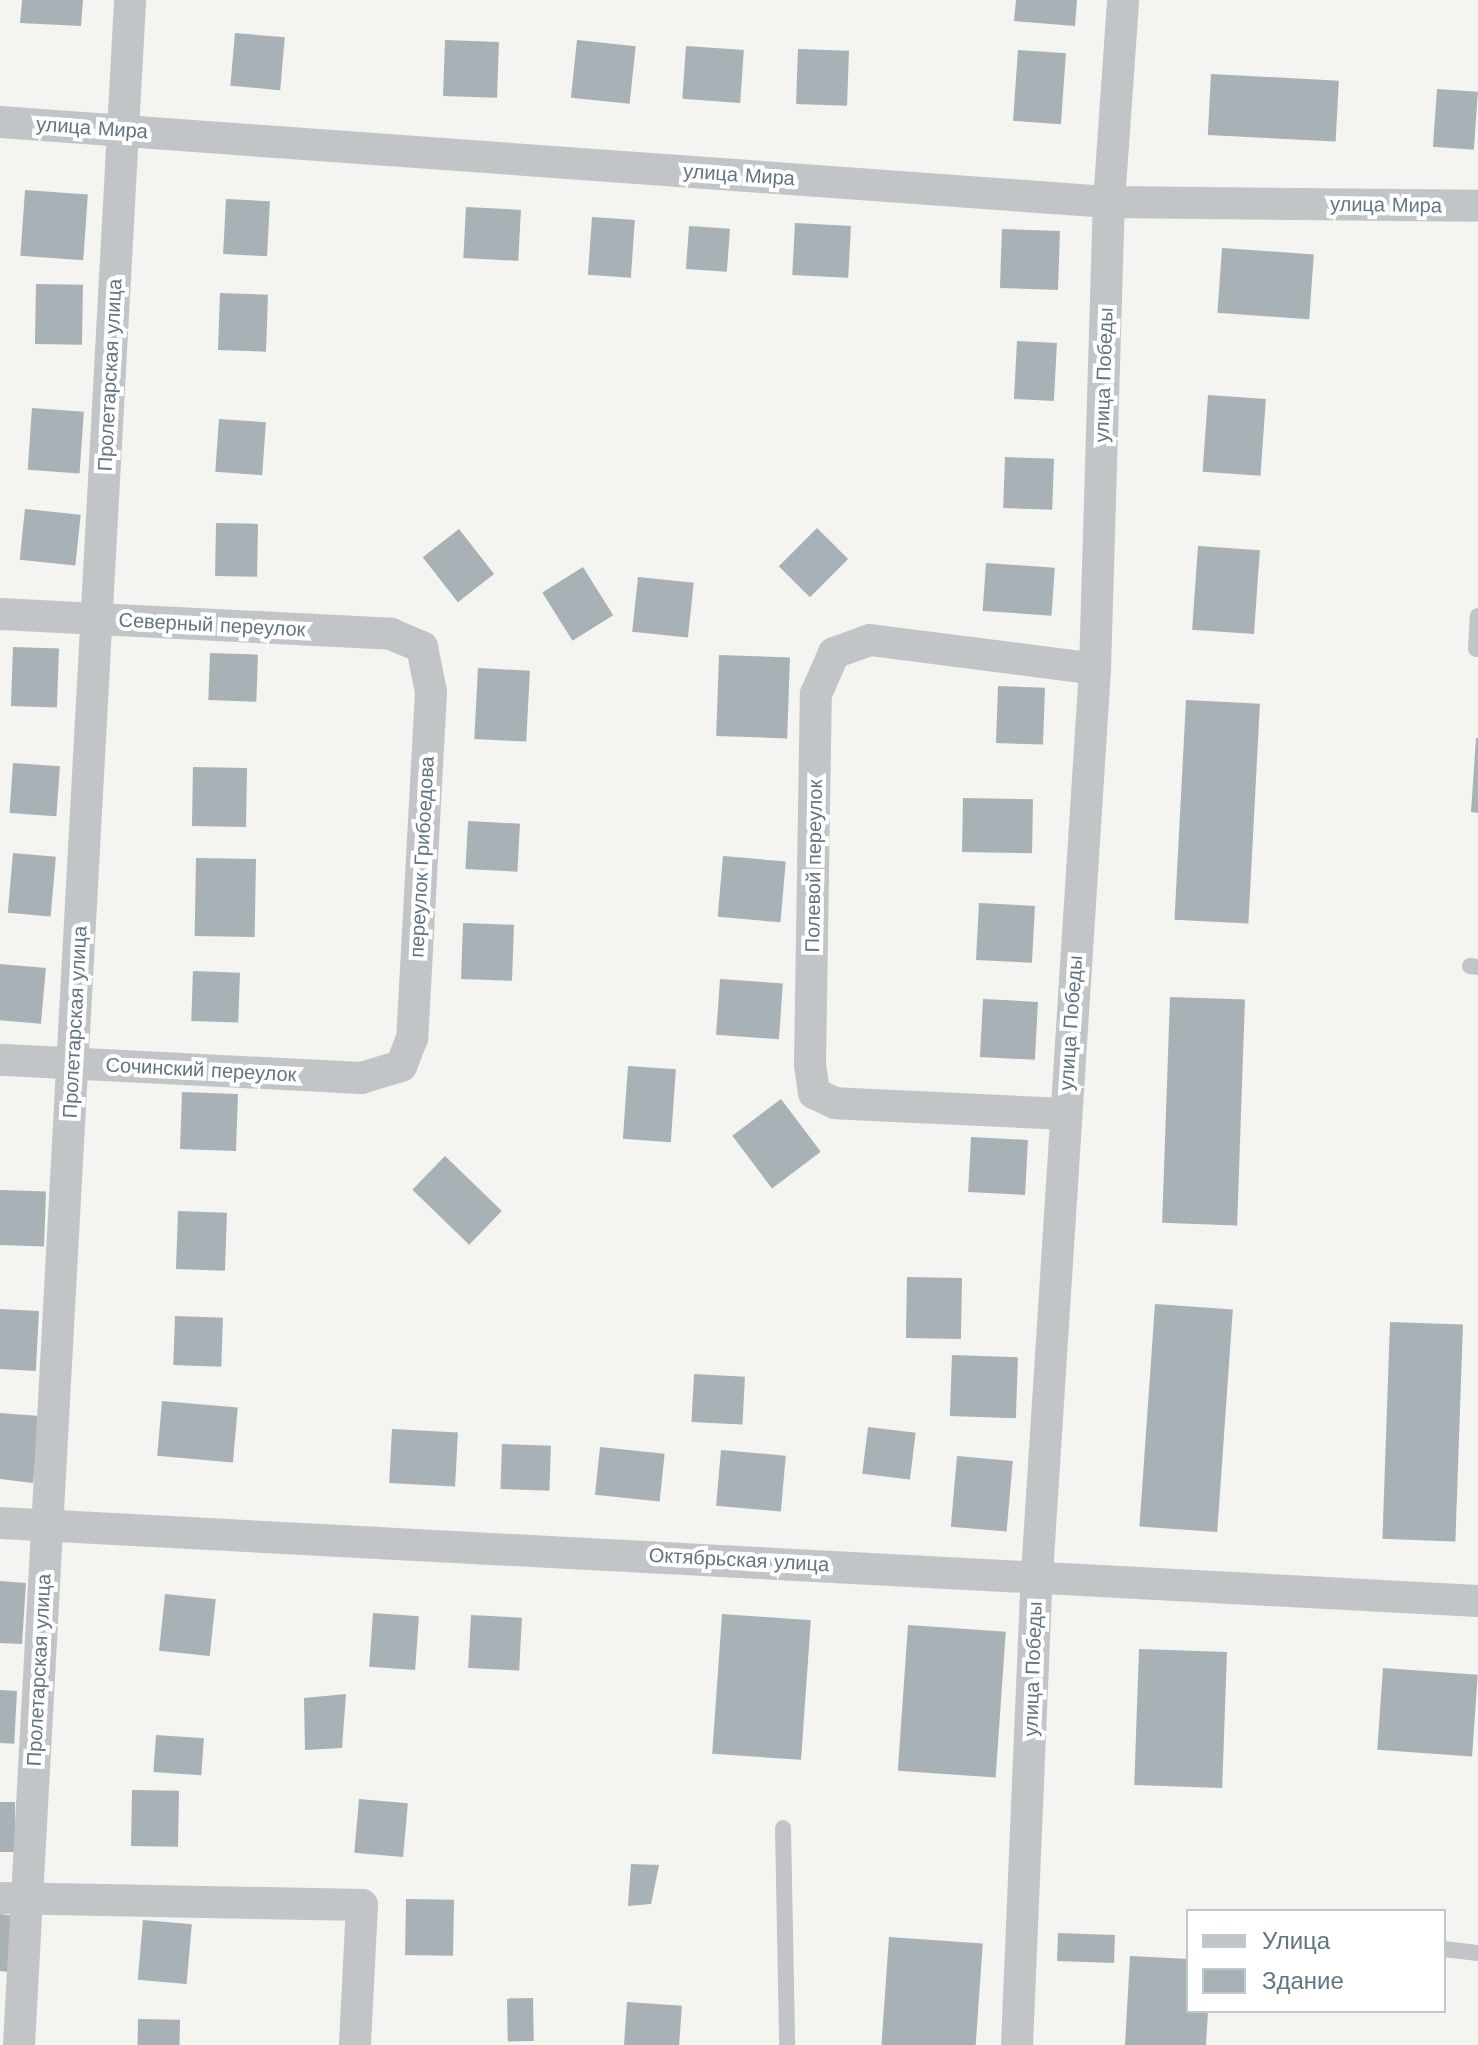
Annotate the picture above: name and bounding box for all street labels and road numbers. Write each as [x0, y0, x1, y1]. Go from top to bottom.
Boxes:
street label: улица Мира [35, 112, 149, 144]
street label: улица Мира [682, 159, 796, 191]
street label: улица Мира [1330, 192, 1442, 218]
street label: Пролетарская улица [93, 278, 127, 472]
street label: улица Победы [1090, 307, 1118, 443]
street label: Северный переулок [118, 608, 306, 642]
street label: переулок Грибоедова [405, 756, 439, 958]
street label: Полевой переулок [800, 779, 828, 953]
street label: Пролетарская улица [58, 925, 92, 1119]
street label: улица Победы [1054, 955, 1088, 1091]
street label: Сочинский переулок [105, 1053, 297, 1087]
street label: Октябрьская улица [648, 1543, 830, 1577]
street label: Пролетарская улица [22, 1573, 56, 1767]
street label: улица Победы [1019, 1601, 1047, 1737]

